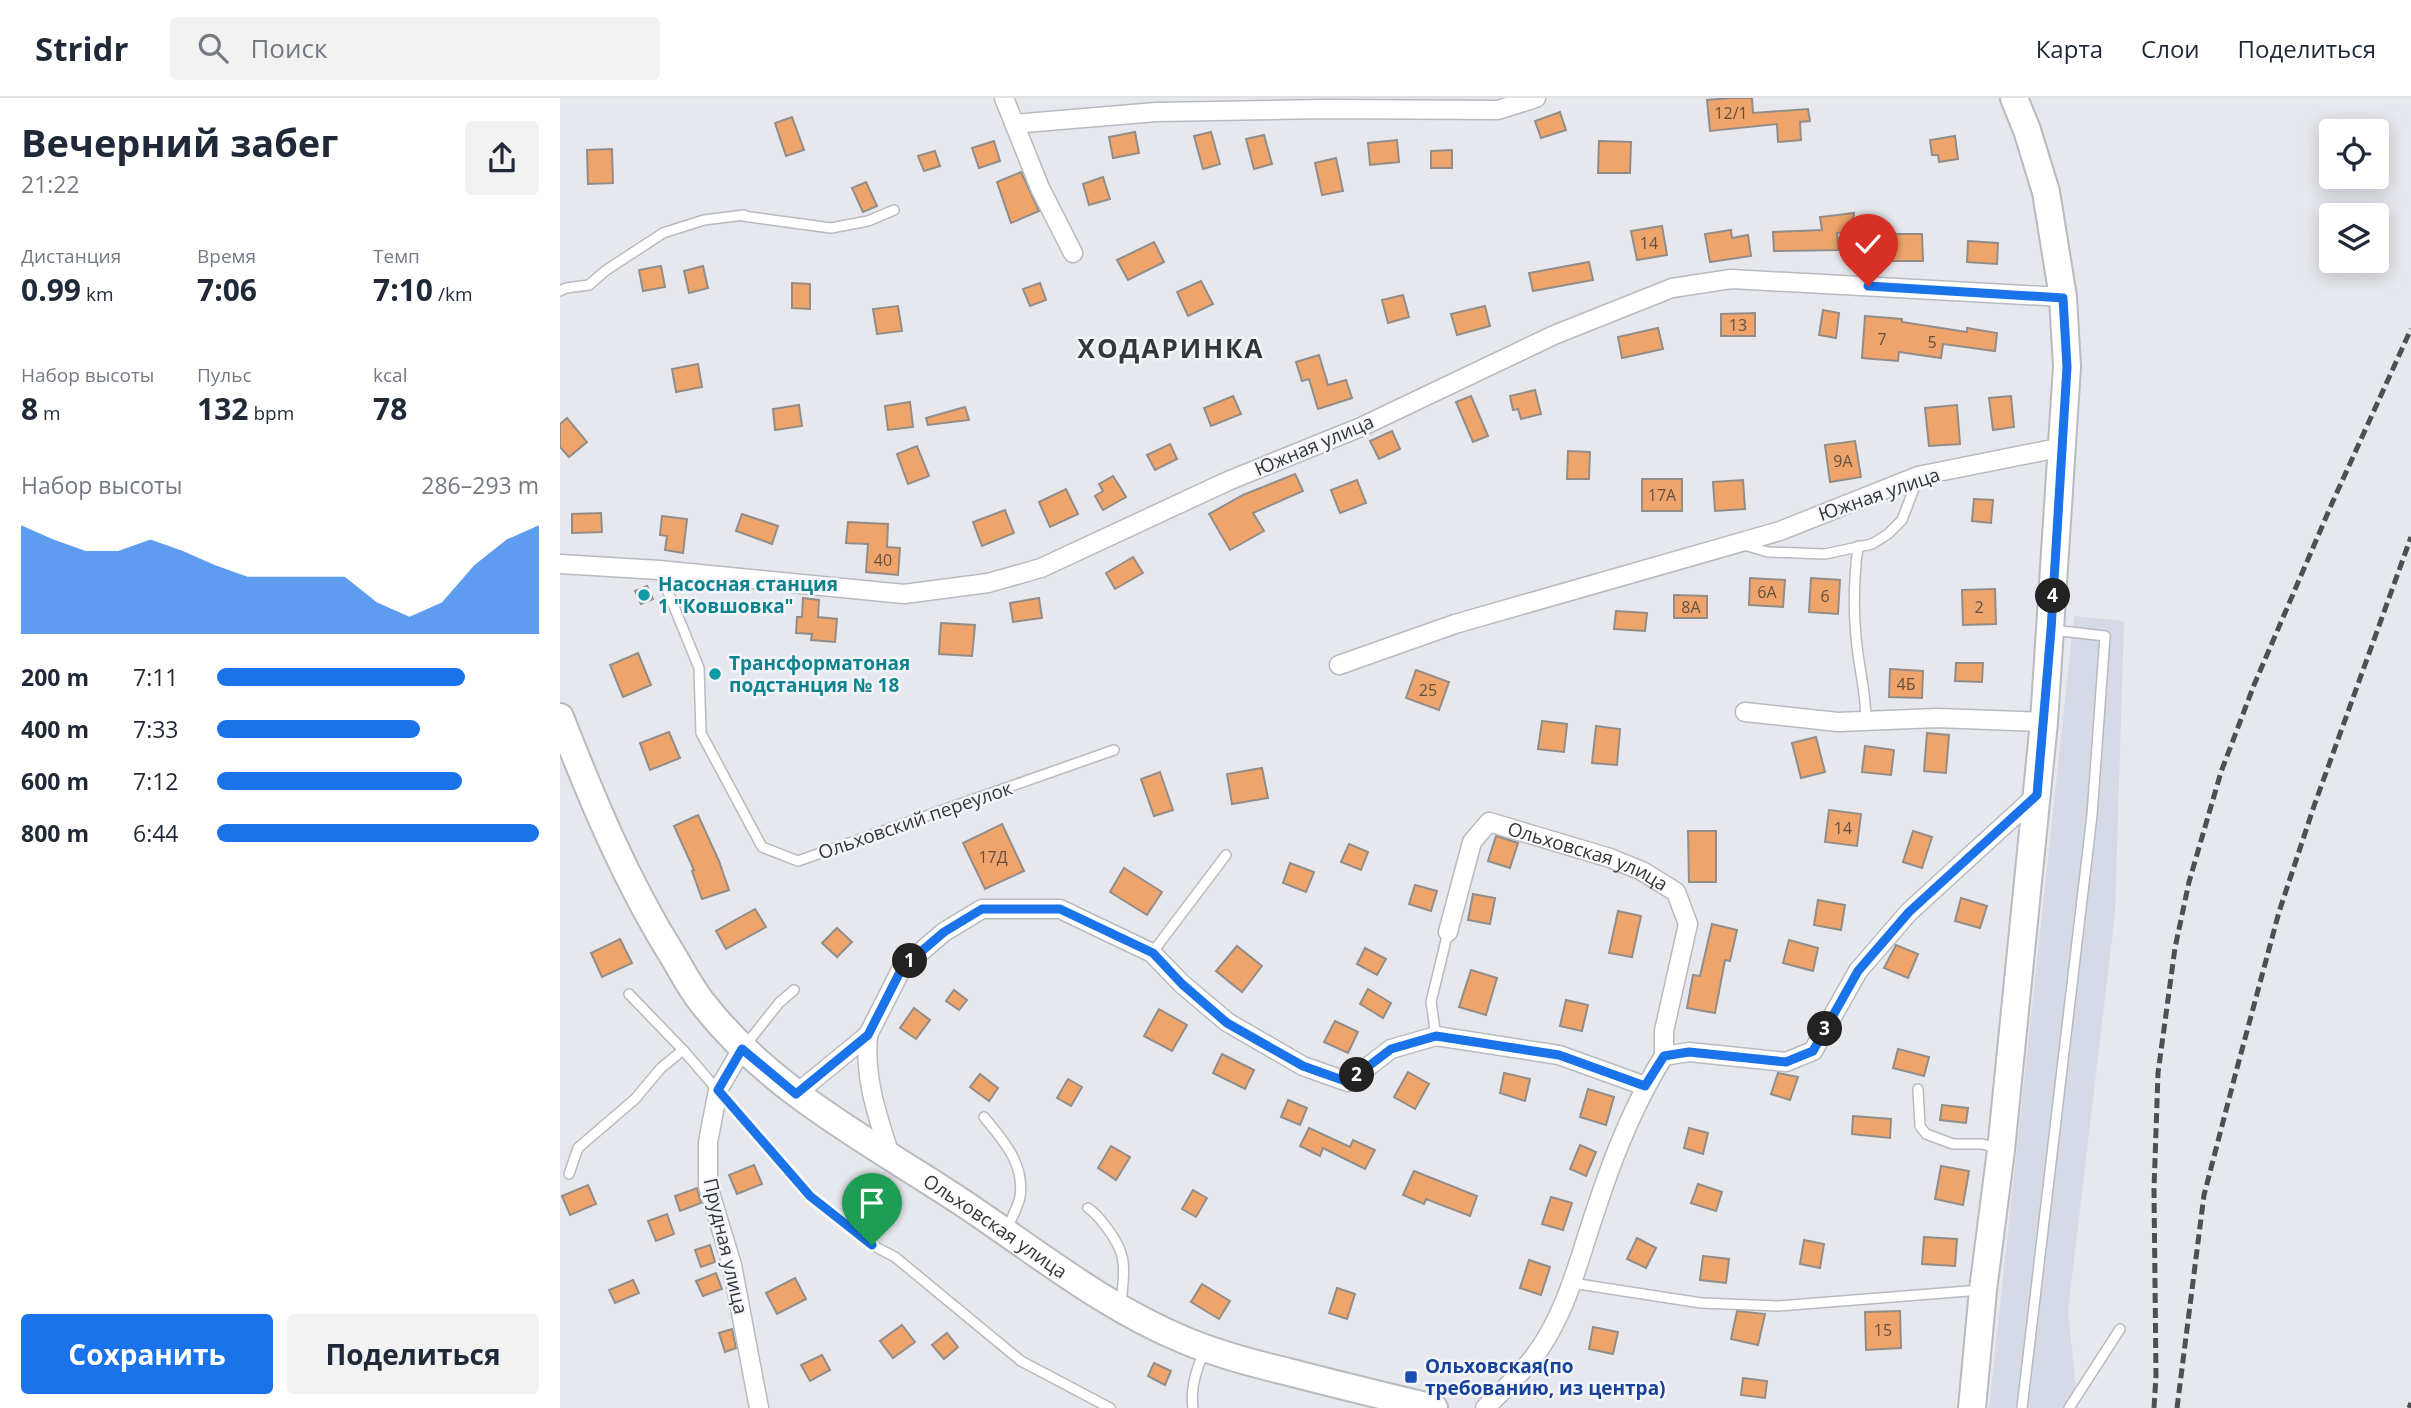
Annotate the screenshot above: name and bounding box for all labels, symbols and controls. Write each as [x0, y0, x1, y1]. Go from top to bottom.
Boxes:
search box [170, 17, 660, 80]
text: Stridr [35, 26, 128, 71]
icon: search [194, 29, 232, 67]
text: Поиск [250, 30, 327, 66]
text: Карта [2036, 32, 2103, 65]
text: Слои [2141, 32, 2200, 65]
text: Поделиться [2238, 32, 2376, 65]
house number: 12/1 [1714, 102, 1748, 124]
text: Вечерний забег [21, 116, 338, 168]
map controls [2319, 119, 2389, 273]
button: locate [2319, 119, 2389, 189]
button: share [465, 121, 539, 195]
text: 21:22 [21, 168, 80, 200]
button: layers [2319, 203, 2389, 273]
pin [1838, 214, 1898, 286]
icon: check [1849, 225, 1887, 263]
house number: 14 [1640, 232, 1658, 254]
text: Дистанция [21, 243, 121, 269]
text: Время [197, 243, 256, 269]
text: Темп [373, 243, 420, 269]
text: 0.99 [21, 269, 81, 310]
text: 7:06 [197, 269, 257, 310]
text: 7:10 [373, 269, 433, 310]
text: km [81, 281, 114, 307]
text: /km [433, 281, 473, 307]
house number: 13 [1729, 314, 1747, 336]
house number: 7 [1877, 328, 1887, 350]
district label: ХОДАРИНКА [1078, 330, 1264, 366]
house number: 5 [1927, 331, 1937, 353]
text: Набор высоты [21, 362, 154, 388]
text: Пульс [197, 362, 252, 388]
text: kcal [373, 362, 407, 388]
text: 8 [21, 388, 38, 429]
text: 132 [197, 388, 248, 429]
text: 78 [373, 388, 407, 429]
text: m [38, 400, 61, 426]
text: bpm [248, 400, 294, 426]
street label: Южная улица [1251, 408, 1377, 482]
house number: 9А [1833, 450, 1854, 472]
street label: Южная улица [1815, 461, 1943, 527]
text: Набор высоты [21, 469, 183, 501]
text: 286–293 m [421, 469, 539, 501]
house number: 17А [1648, 484, 1677, 506]
house number: 40 [874, 549, 892, 571]
place label: Насосная станция 1 "Ковшовка" [658, 571, 838, 619]
pin: 4 [2036, 578, 2070, 614]
house number: 6А [1757, 581, 1778, 603]
text: 4 [2047, 582, 2058, 608]
house number: 6 [1820, 585, 1830, 607]
marker: Насосная станция 1 "Ковшовка" [636, 587, 652, 603]
house number: 8А [1681, 596, 1702, 618]
house number: 2 [1974, 596, 1984, 618]
place label: Трансформатоная подстанция № 18 [729, 650, 910, 698]
text: 200 m [21, 661, 89, 693]
text: 7:11 [133, 661, 179, 693]
marker: Трансформатоная подстанция № 18 [707, 666, 723, 682]
house number: 4Б [1897, 673, 1915, 695]
house number: 25 [1419, 679, 1437, 701]
text: 400 m [21, 713, 89, 745]
text: 7:33 [133, 713, 179, 745]
text: 600 m [21, 765, 89, 797]
text: 7:12 [133, 765, 179, 797]
street label: Ольховский переулок [815, 775, 1016, 865]
street label: Ольховская улица [1505, 815, 1673, 897]
text: 800 m [21, 817, 89, 849]
text: 6:44 [133, 817, 179, 849]
house number: 14 [1834, 817, 1852, 839]
house number: 17Д [978, 846, 1008, 868]
pin: 1 [892, 944, 928, 978]
text: 1 [904, 947, 915, 973]
pin: 3 [1808, 1012, 1842, 1046]
text: 3 [1819, 1015, 1830, 1041]
pin: 2 [1340, 1058, 1374, 1093]
text: 2 [1351, 1061, 1362, 1087]
street label: Ольховская улица [918, 1168, 1072, 1284]
pin [842, 1173, 902, 1245]
street label: Прудная улица [698, 1175, 754, 1317]
icon: arrive [853, 1184, 891, 1222]
button: Сохранить [21, 1314, 273, 1394]
button: Поделиться [287, 1314, 539, 1394]
house number: 15 [1874, 1319, 1892, 1341]
place label: Ольховская(по требованию, из центра) [1425, 1353, 1666, 1401]
marker: Ольховская(по требованию, из центра) [1403, 1369, 1419, 1385]

